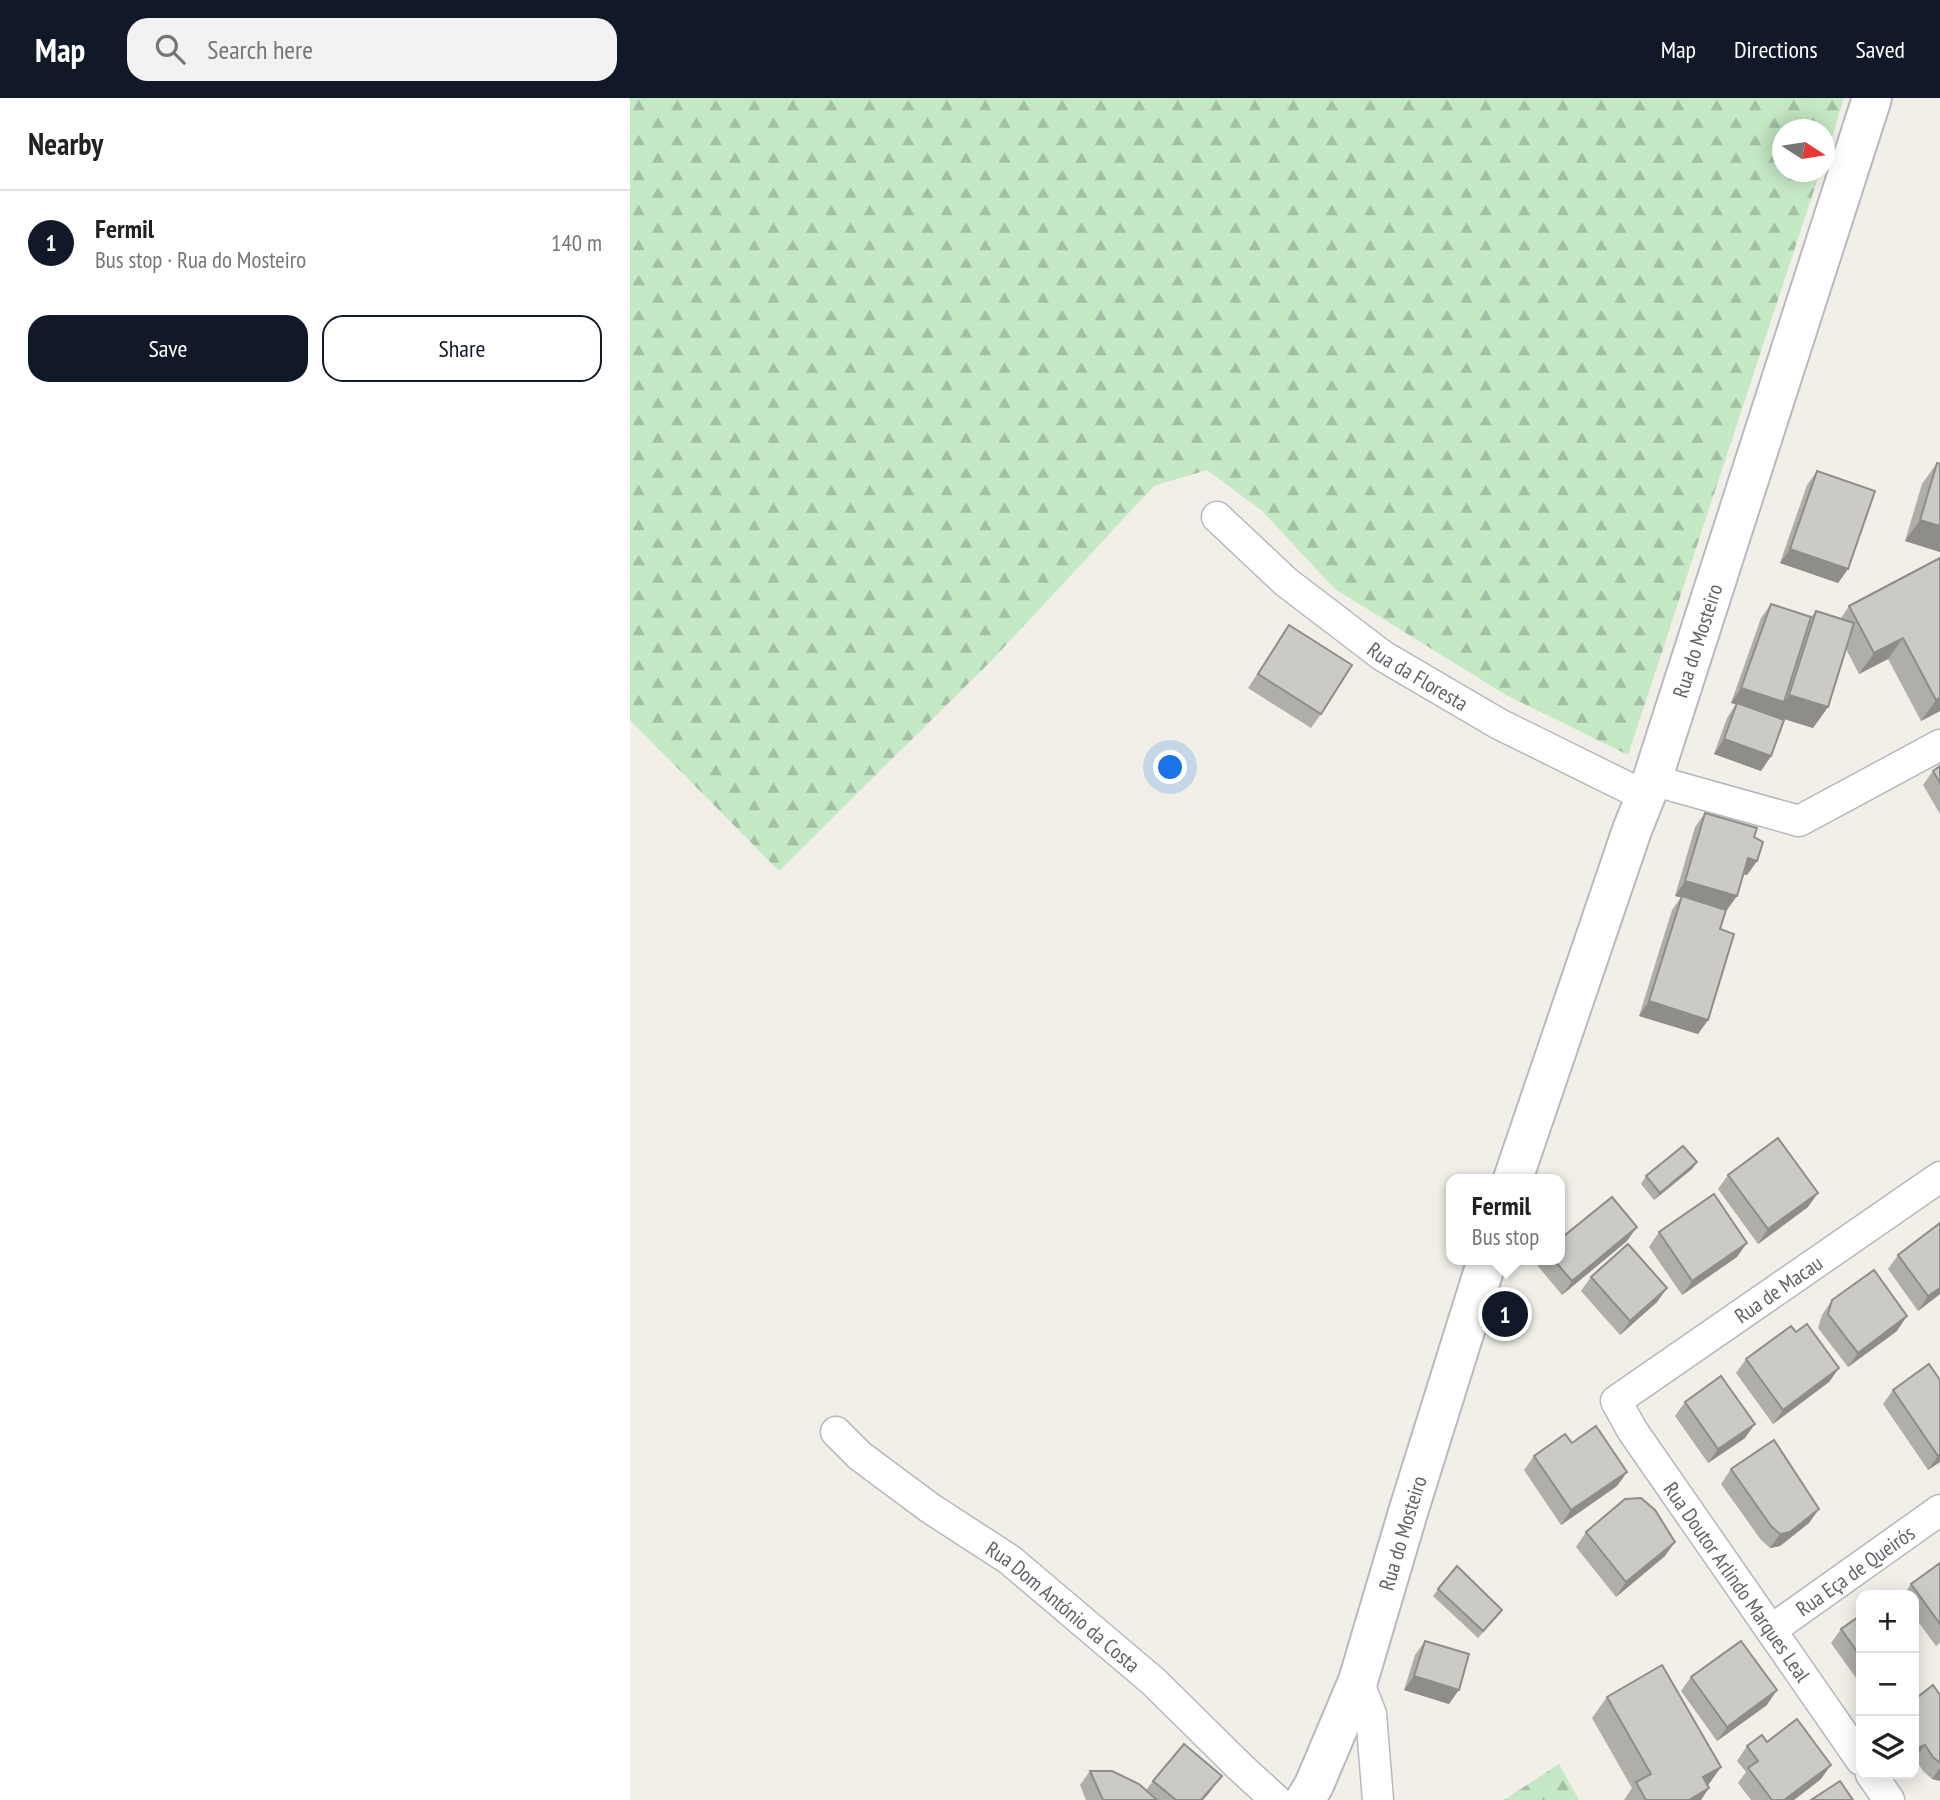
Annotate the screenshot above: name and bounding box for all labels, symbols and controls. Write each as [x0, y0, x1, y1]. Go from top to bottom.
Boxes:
search box [127, 18, 617, 81]
text: Map [35, 28, 85, 71]
icon: search [151, 30, 189, 68]
text: Search here [207, 33, 313, 66]
text: Map [1661, 34, 1696, 65]
text: Directions [1734, 34, 1818, 65]
text: Saved [1856, 34, 1905, 65]
north arrow [1772, 119, 1835, 182]
text: Nearby [28, 124, 103, 163]
text: Fermil [95, 212, 154, 245]
text: 1 [46, 228, 57, 257]
text: 140 m [551, 228, 602, 257]
text: Bus stop · Rua do Mosteiro [95, 245, 306, 274]
button: Save [28, 315, 308, 382]
button: Share [322, 315, 602, 382]
street label: Rua do Mosteiro [1666, 580, 1728, 701]
street label: Rua da Floresta [1362, 636, 1473, 716]
your location [1153, 750, 1187, 784]
popup [1446, 1174, 1565, 1265]
text: Fermil [1472, 1189, 1531, 1222]
text: Bus stop [1472, 1222, 1539, 1251]
street label: Rua de Macau [1729, 1249, 1827, 1329]
pin: 1 [1482, 1288, 1528, 1340]
street label: Rua do Mosteiro [1372, 1472, 1432, 1593]
street label: Rua Doutor Arlindo Marques Leal [1658, 1477, 1816, 1687]
street label: Rua Eça de Queirós [1790, 1519, 1920, 1622]
street label: Rua Dom António da Costa [981, 1535, 1146, 1678]
map controls [1856, 1590, 1919, 1779]
button: + [1856, 1590, 1919, 1653]
button: − [1856, 1653, 1919, 1716]
button: layers [1856, 1716, 1919, 1779]

